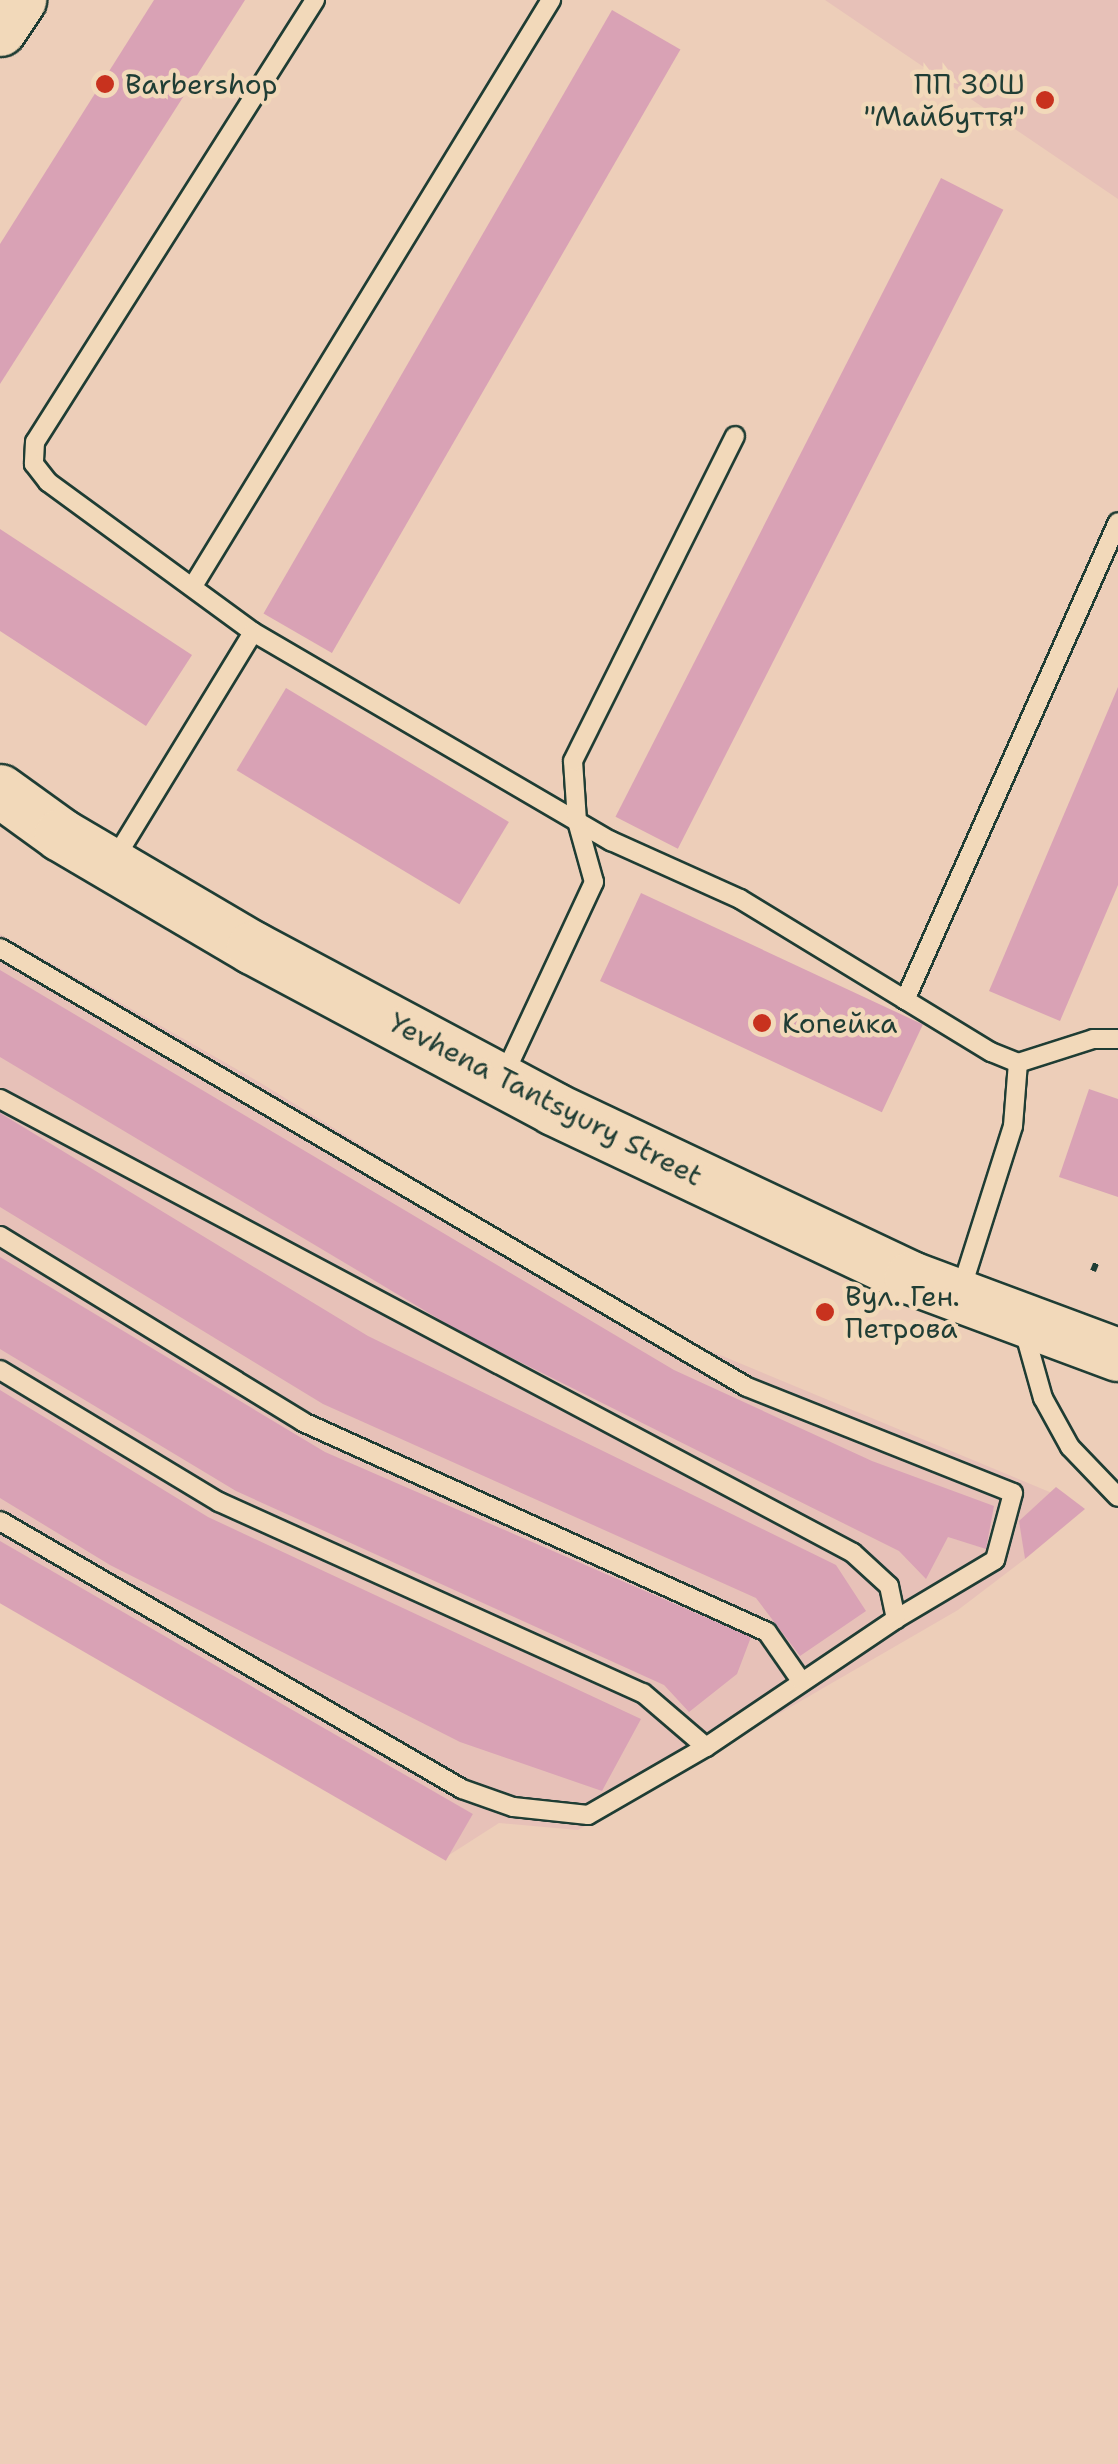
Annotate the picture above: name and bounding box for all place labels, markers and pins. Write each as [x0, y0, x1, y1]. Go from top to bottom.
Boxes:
place label: Barbershop [125, 67, 278, 101]
place label: ПП ЗОШ "Майбуття" [864, 67, 1025, 133]
marker: Barbershop [94, 73, 116, 95]
marker: ПП ЗОШ "Майбуття" [1034, 89, 1056, 111]
place label: Копейка [782, 1006, 897, 1040]
marker: Копейка [751, 1012, 773, 1034]
place label: Вул. Ген. Петрова [845, 1279, 960, 1345]
marker: Вул. Ген. Петрова [814, 1301, 836, 1323]

